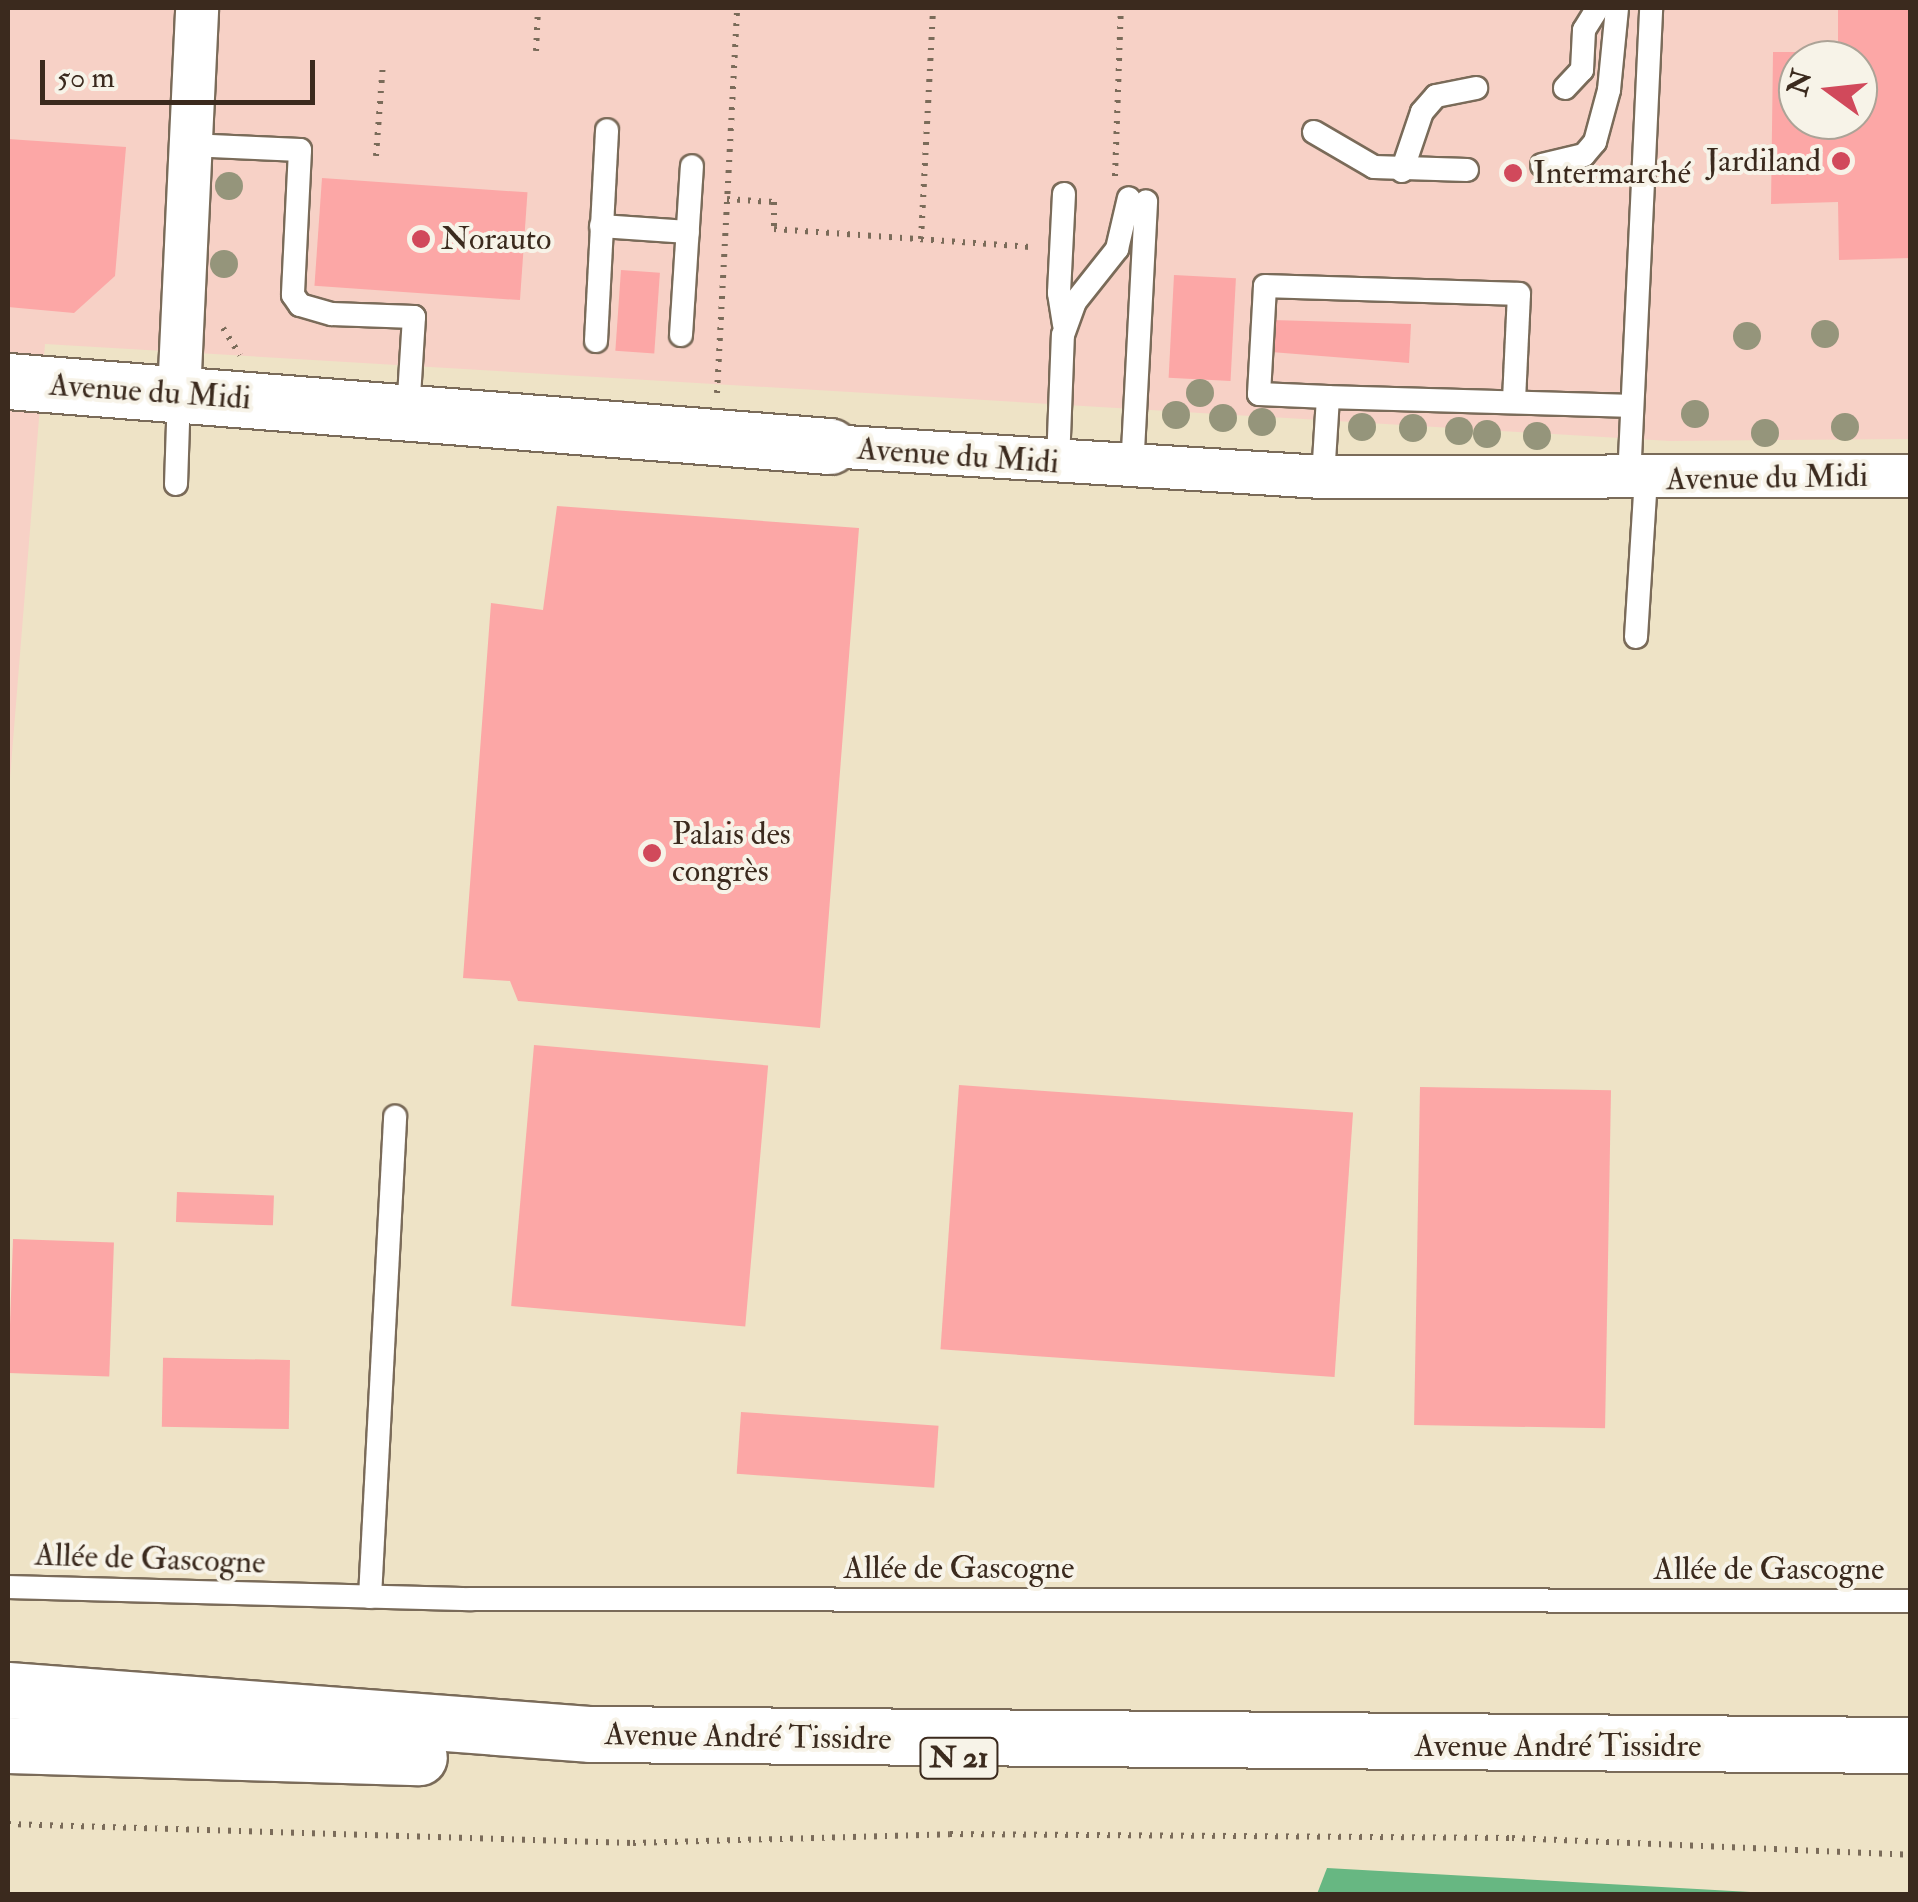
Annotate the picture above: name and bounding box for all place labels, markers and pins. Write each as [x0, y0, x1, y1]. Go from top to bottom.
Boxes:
place label: Jardiland [1706, 142, 1821, 180]
marker: Jardiland [1830, 150, 1852, 172]
place label: Intermarché [1533, 154, 1691, 192]
marker: Intermarché [1502, 162, 1524, 184]
place label: Norauto [441, 220, 552, 258]
marker: Norauto [410, 228, 432, 250]
place label: Palais des congrès [672, 816, 791, 891]
marker: Palais des congrès [641, 842, 663, 864]

